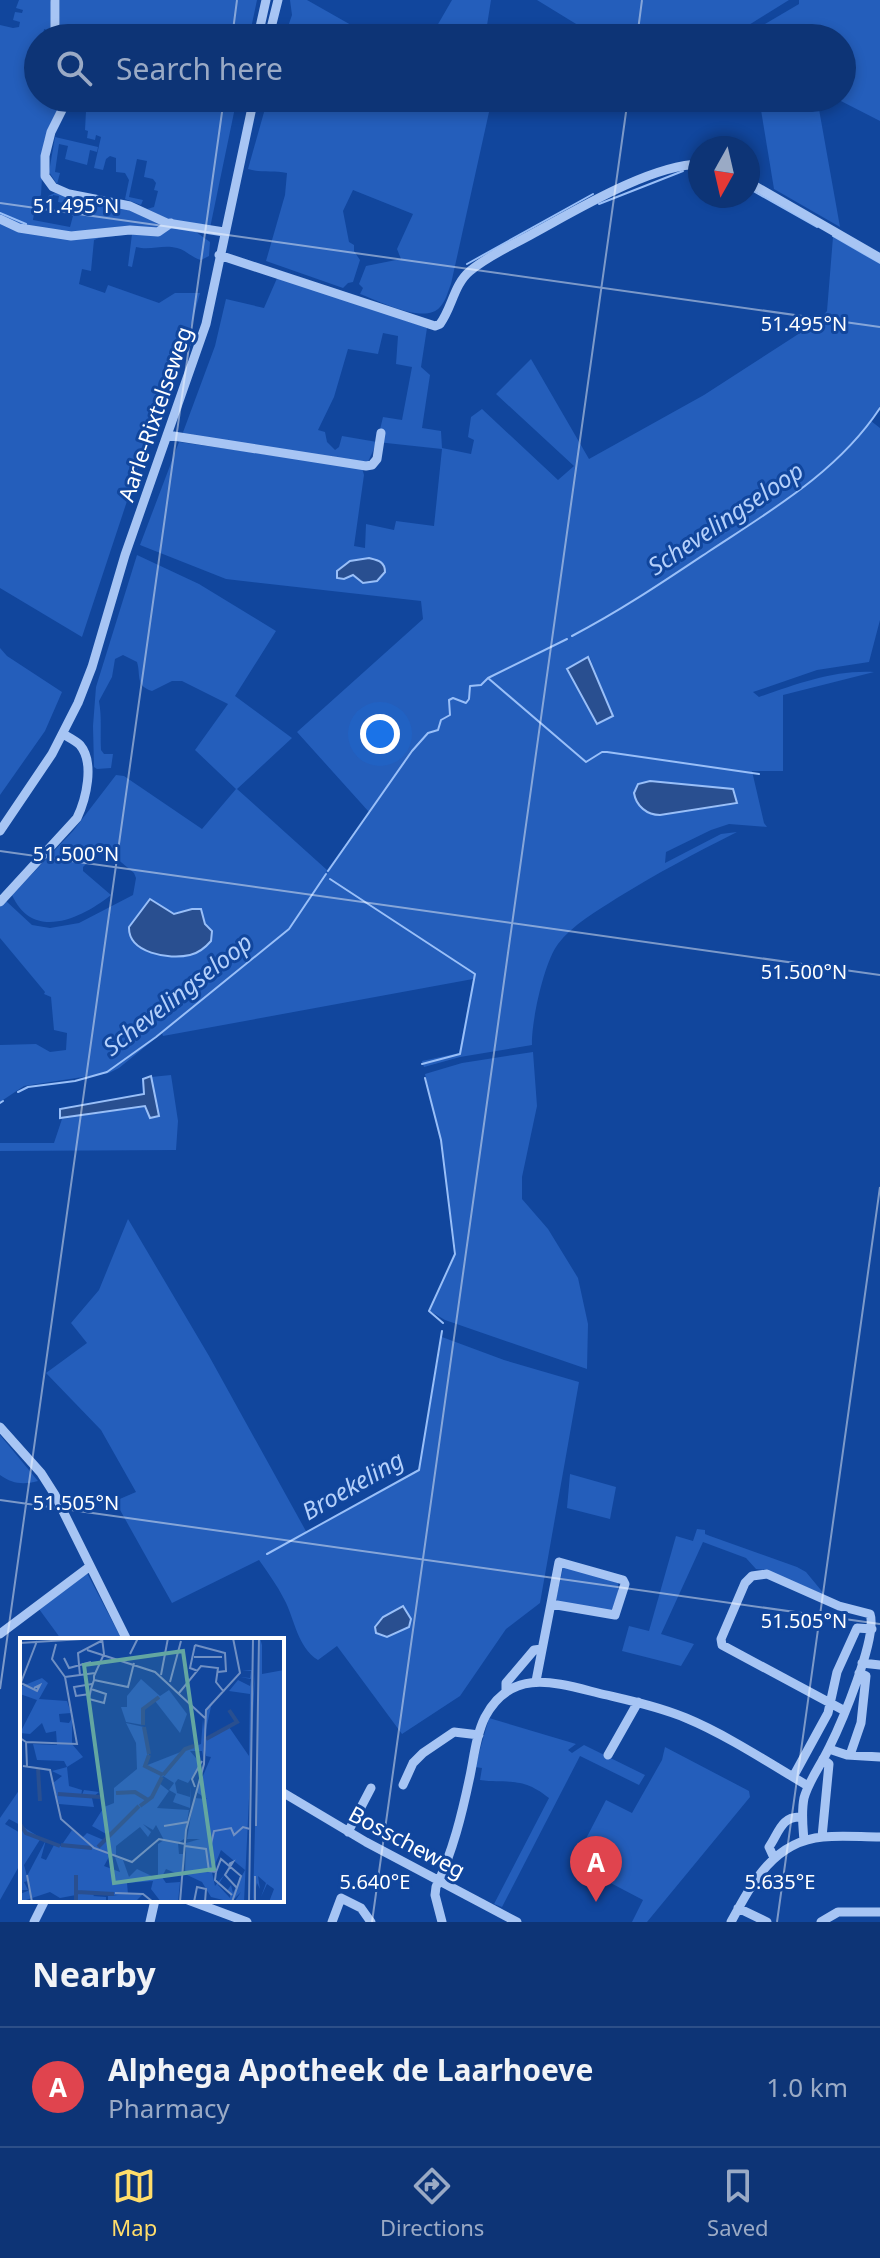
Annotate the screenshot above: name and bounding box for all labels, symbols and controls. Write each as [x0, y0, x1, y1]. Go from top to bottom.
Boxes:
search box [24, 24, 856, 112]
icon: search [52, 46, 96, 90]
text: Search here [116, 48, 283, 89]
north arrow [688, 136, 760, 208]
text: 51.495°N [33, 192, 119, 219]
text: 51.495°N [761, 310, 847, 337]
street label: Aarle-Rixtelseweg [110, 322, 198, 505]
water label: Schevelingseloop [641, 453, 809, 582]
your location [360, 714, 400, 754]
text: 51.500°N [33, 840, 119, 867]
water label: Schevelingseloop [96, 925, 259, 1063]
text: 51.500°N [761, 958, 847, 985]
water label: Broekeling [295, 1442, 409, 1527]
text: 51.505°N [33, 1489, 119, 1516]
text: 51.505°N [761, 1607, 847, 1634]
inset map [20, 1638, 284, 1902]
street label: Bosscheweg [344, 1798, 471, 1884]
pin: A [570, 1836, 622, 1902]
text: 5.640°E [340, 1868, 410, 1895]
text: 5.635°E [745, 1868, 815, 1895]
text: Nearby [32, 1951, 156, 1997]
text: Alphega Apotheek de Laarhoeve [108, 2049, 593, 2090]
text: A [49, 2069, 67, 2105]
text: 1.0 km [766, 2069, 848, 2105]
text: Pharmacy [108, 2090, 230, 2126]
tab: Map [111, 2164, 157, 2242]
tab: Directions [380, 2164, 484, 2242]
tab: Saved [707, 2164, 769, 2242]

